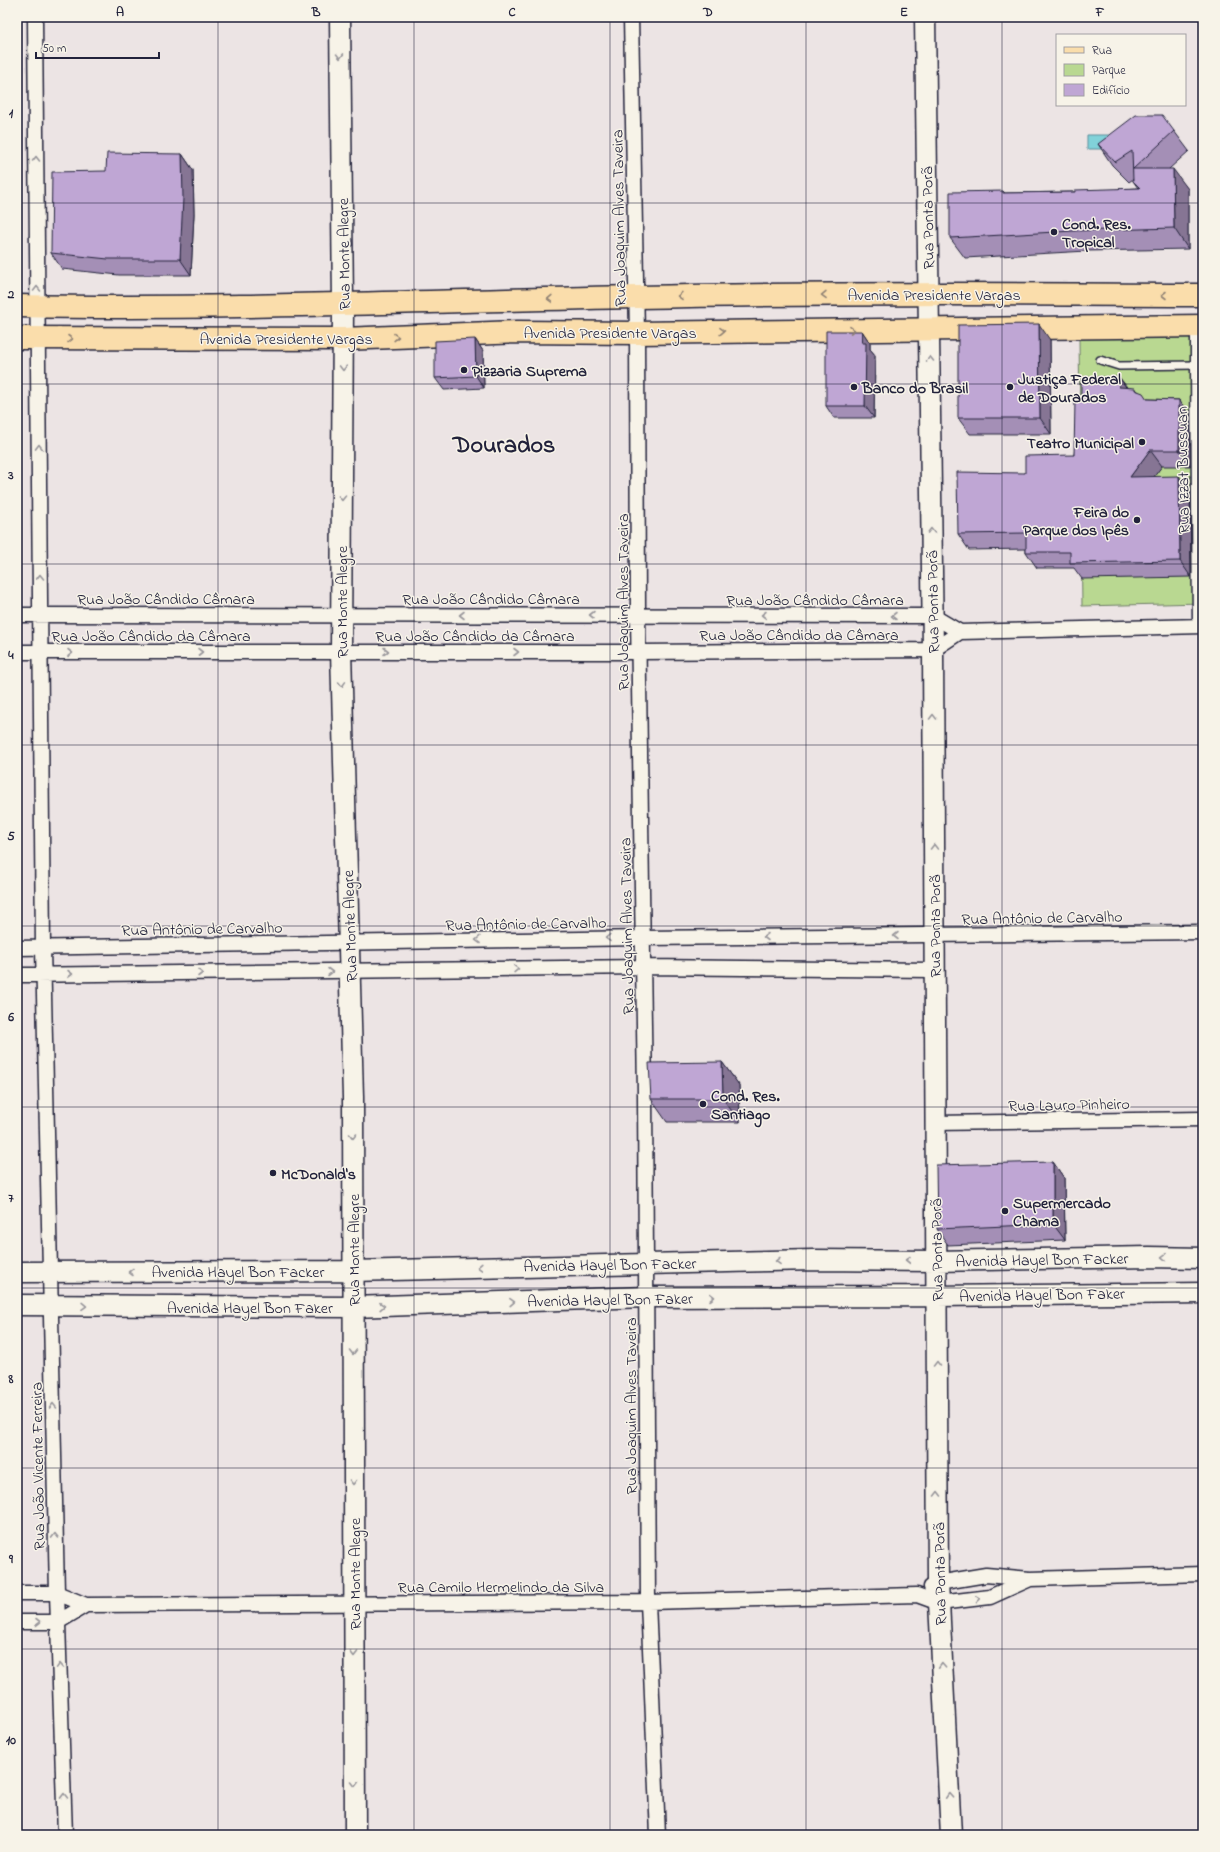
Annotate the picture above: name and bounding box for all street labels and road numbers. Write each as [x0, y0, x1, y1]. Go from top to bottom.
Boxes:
street label: Rua Joaquim Alves Taveira [606, 129, 634, 307]
street label: Rua Ponta Porã [916, 166, 942, 270]
street label: Rua Monte Alegre [332, 197, 358, 310]
street label: Avenida Presidente Vargas [847, 284, 1021, 308]
street label: Avenida Presidente Vargas [523, 322, 697, 346]
street label: Avenida Presidente Vargas [199, 328, 373, 352]
street label: Rua Izzat Bussuan [1171, 406, 1197, 534]
street label: Rua Joaquim Alves Taveira [612, 513, 636, 691]
street label: Rua Monte Alegre [331, 545, 355, 658]
street label: Rua Ponta Porã [921, 550, 947, 654]
street label: Rua João Cândido Câmara [77, 588, 255, 612]
street label: Rua João Cândido Câmara [402, 588, 580, 612]
street label: Rua João Cândido Câmara [726, 589, 904, 613]
street label: Rua João Cândido da Câmara [699, 624, 899, 648]
street label: Rua João Cândido da Câmara [51, 625, 251, 649]
street label: Rua João Cândido da Câmara [375, 625, 575, 649]
street label: Rua Joaquim Alves Taveira [614, 837, 642, 1015]
street label: Rua Monte Alegre [337, 869, 365, 982]
street label: Rua Ponta Porã [924, 875, 948, 977]
street label: Rua Antônio de Carvalho [961, 906, 1123, 932]
street label: Rua Antônio de Carvalho [445, 912, 607, 938]
street label: Rua Antônio de Carvalho [121, 917, 283, 943]
street label: Rua Lauro Pinheiro [1008, 1093, 1130, 1119]
street label: Rua Monte Alegre [343, 1193, 367, 1306]
street label: Rua Ponta Porã [925, 1198, 951, 1302]
street label: Avenida Hayel Bon Facker [955, 1247, 1129, 1275]
street label: Avenida Hayel Bon Facker [523, 1252, 697, 1280]
street label: Avenida Hayel Bon Facker [152, 1261, 325, 1285]
street label: Avenida Hayel Bon Faker [959, 1283, 1125, 1309]
street label: Avenida Hayel Bon Faker [527, 1288, 693, 1314]
street label: Avenida Hayel Bon Faker [167, 1297, 333, 1321]
street label: Rua Joaquim Alves Taveira [620, 1317, 644, 1495]
street label: Rua João Vicente Ferreira [26, 1382, 52, 1550]
street label: Rua Monte Alegre [344, 1517, 368, 1630]
street label: Rua Ponta Porã [928, 1522, 954, 1626]
street label: Rua Camilo Hermelindo da Silva [398, 1576, 604, 1600]

